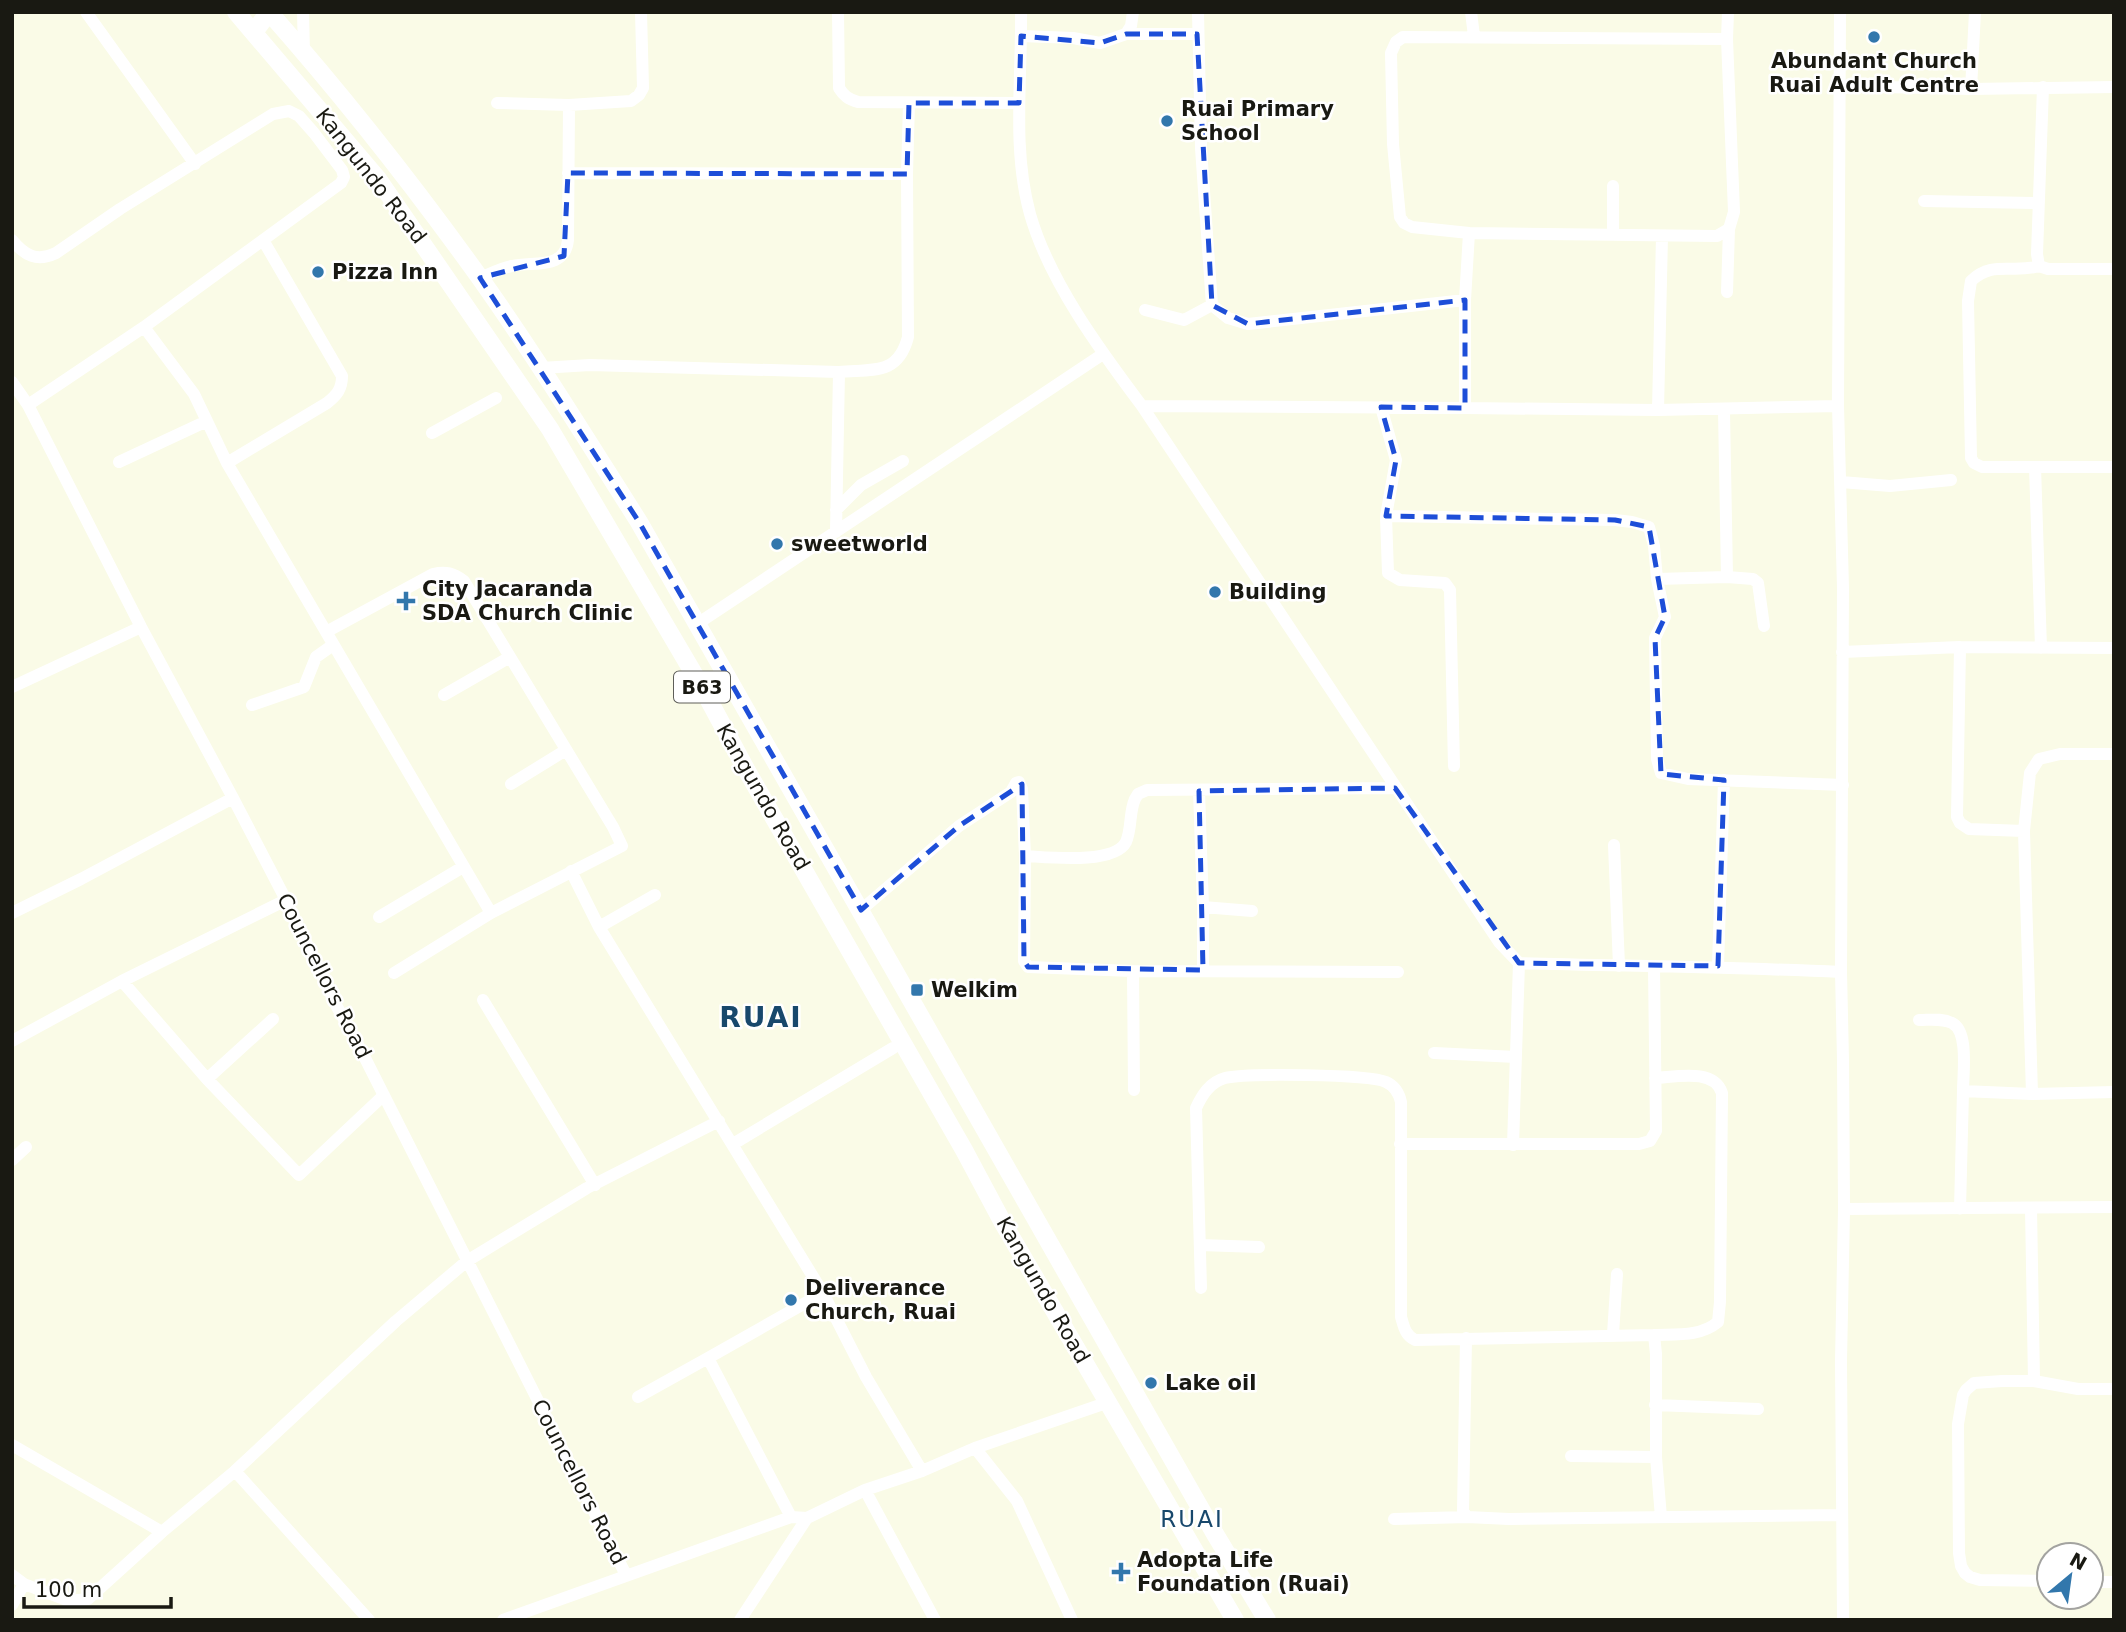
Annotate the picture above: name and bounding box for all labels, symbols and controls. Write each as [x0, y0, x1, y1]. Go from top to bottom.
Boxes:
marker: Abundant Church Ruai Adult Centre [1866, 29, 1882, 45]
place label: Abundant Church Ruai Adult Centre [1769, 49, 1979, 97]
place label: Ruai Primary School [1181, 97, 1334, 145]
street label: Kangundo Road [311, 104, 431, 248]
marker: Ruai Primary School [1159, 113, 1175, 129]
place label: Pizza Inn [332, 260, 438, 284]
marker: Pizza Inn [310, 264, 326, 280]
place label: sweetworld [791, 532, 928, 556]
marker: sweetworld [769, 536, 785, 552]
place label: City Jacaranda SDA Church Clinic [422, 577, 633, 625]
place label: Building [1229, 580, 1327, 604]
marker: Building [1207, 584, 1223, 600]
marker: City Jacaranda SDA Church Clinic [396, 591, 416, 611]
road number: B63 [674, 672, 730, 702]
street label: Kangundo Road [711, 720, 815, 874]
street label: Councellors Road [272, 889, 376, 1063]
place label: Welkim [931, 978, 1018, 1002]
marker: Welkim [909, 982, 925, 998]
district label: RUAI [719, 1001, 803, 1034]
street label: Kangundo Road [991, 1213, 1095, 1367]
place label: Deliverance Church, Ruai [805, 1276, 956, 1324]
marker: Deliverance Church, Ruai [783, 1292, 799, 1308]
place label: Lake oil [1165, 1371, 1256, 1395]
marker: Lake oil [1143, 1375, 1159, 1391]
street label: Councellors Road [527, 1395, 631, 1569]
district label: RUAI [1160, 1506, 1224, 1532]
north arrow [2035, 1541, 2105, 1611]
place label: Adopta Life Foundation (Ruai) [1137, 1548, 1350, 1596]
text: N [2066, 1548, 2091, 1575]
marker: Adopta Life Foundation (Ruai) [1111, 1562, 1131, 1582]
scale bar [24, 1566, 172, 1610]
text: 100 m [35, 1578, 102, 1602]

